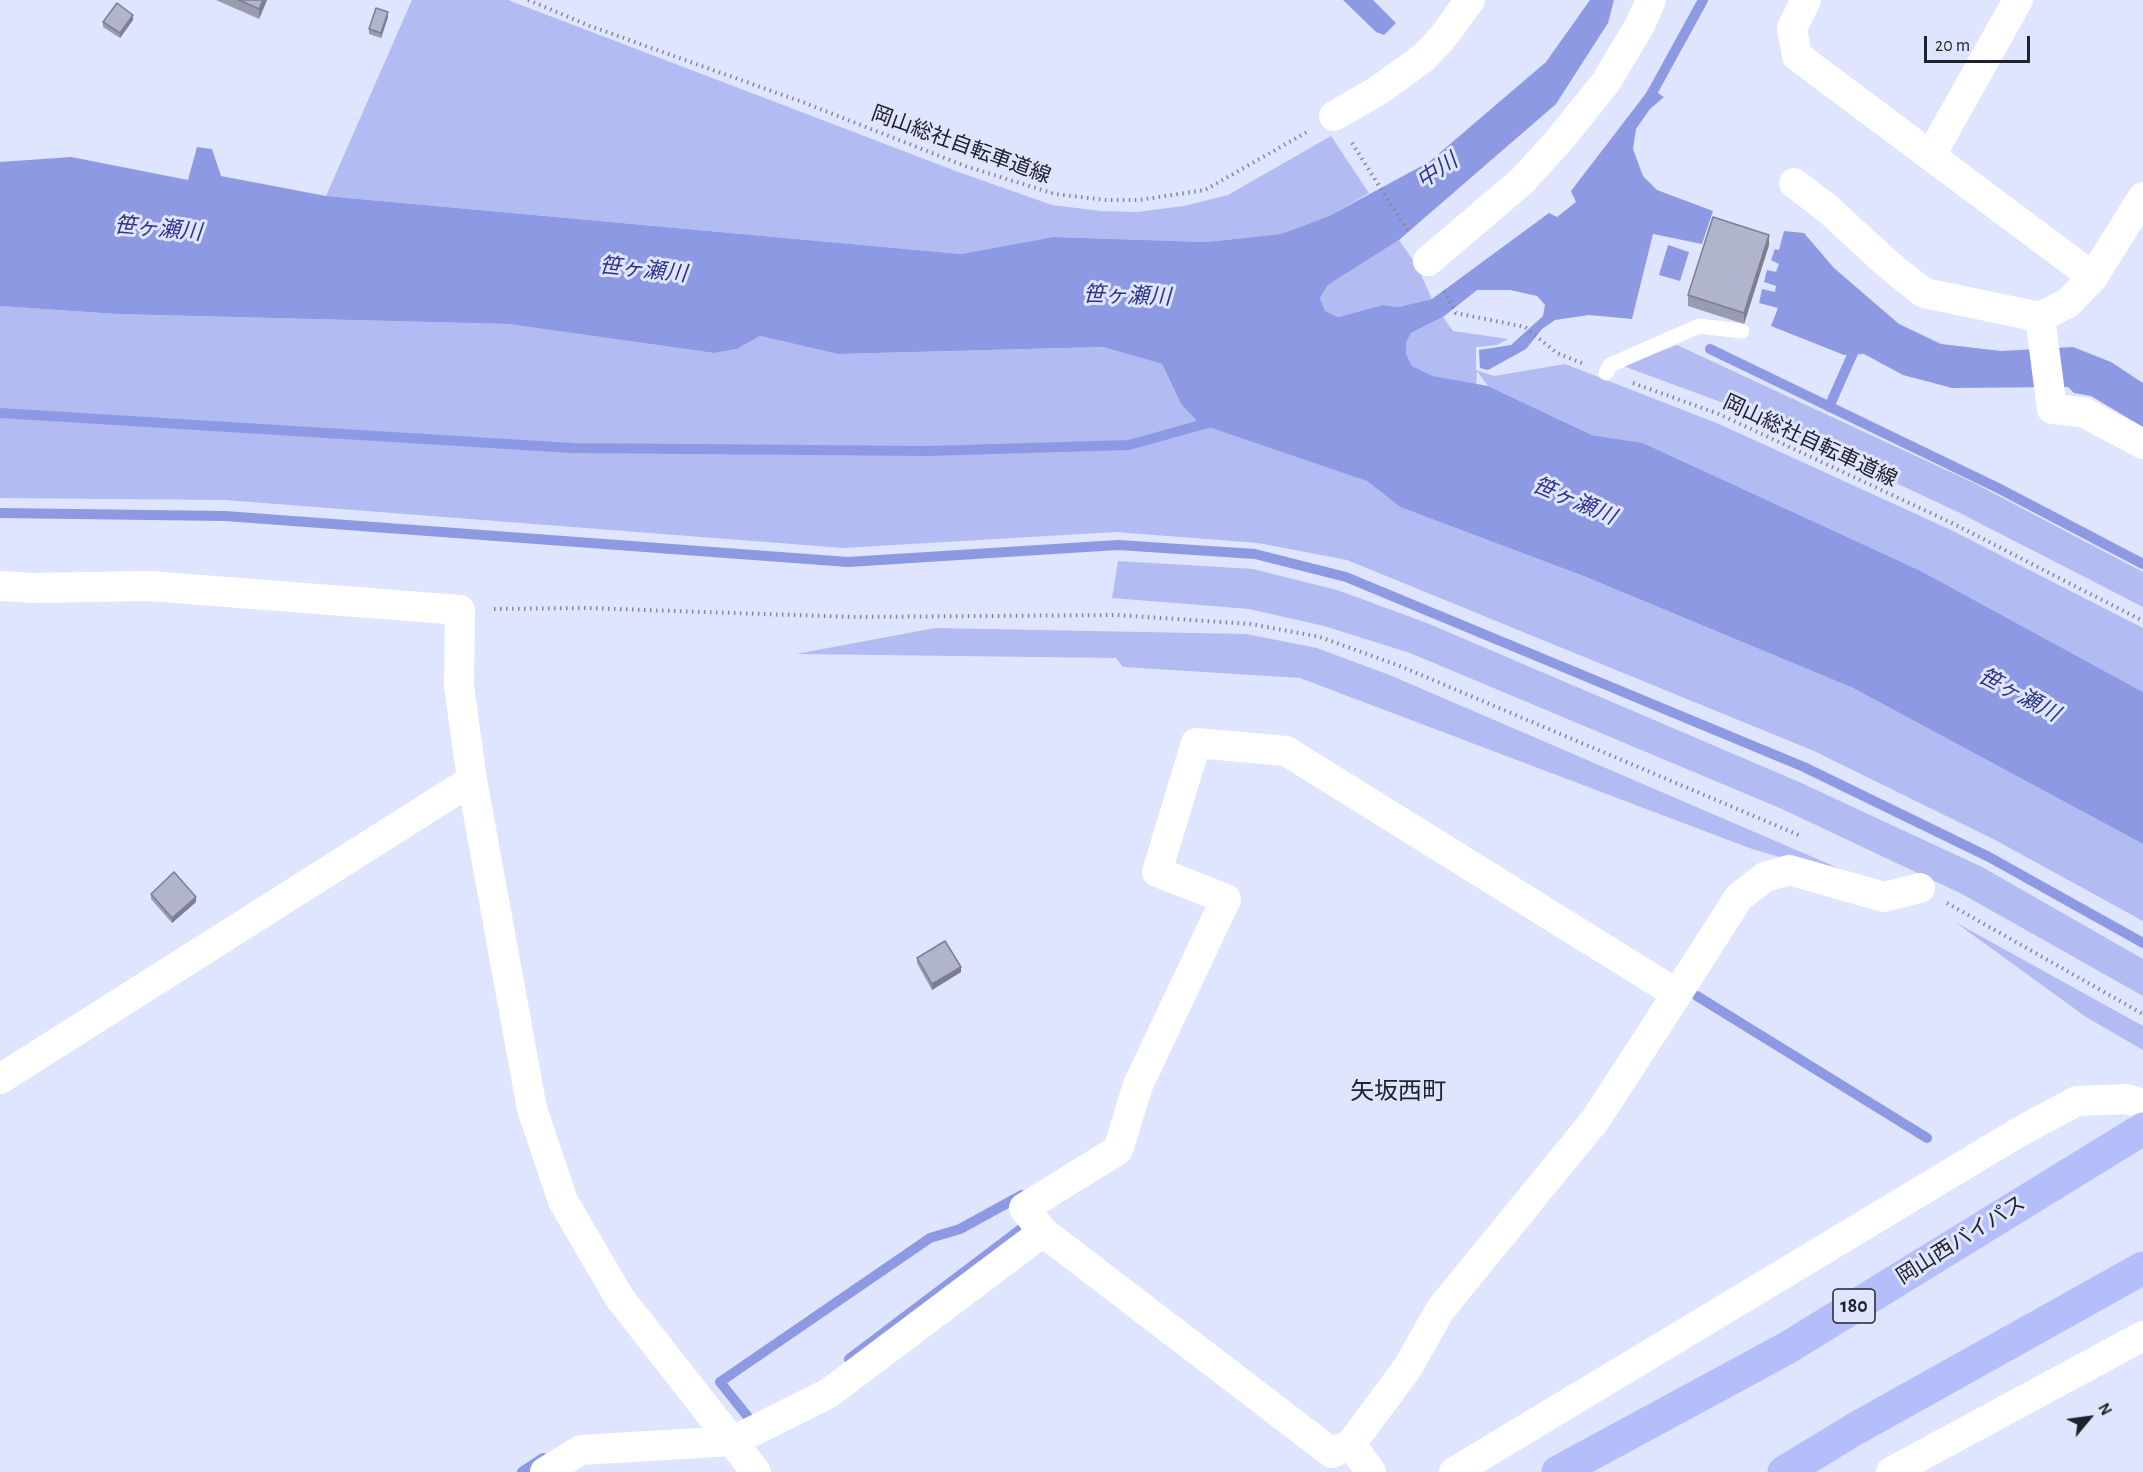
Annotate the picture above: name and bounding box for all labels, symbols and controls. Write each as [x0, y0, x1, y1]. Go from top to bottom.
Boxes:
scale bar [1927, 24, 2034, 62]
text: 20 m [1935, 37, 1970, 55]
street label: 岡山総社自転車道線 [868, 101, 1054, 189]
water label: 中川 [1411, 148, 1463, 194]
water label: 笹ヶ瀬川 [113, 212, 203, 246]
water label: 笹ヶ瀬川 [598, 252, 688, 288]
water label: 笹ヶ瀬川 [1083, 281, 1171, 311]
street label: 岡山総社自転車道線 [1719, 390, 1901, 492]
water label: 笹ヶ瀬川 [1528, 472, 1620, 530]
water label: 笹ヶ瀬川 [1974, 663, 2064, 727]
district label: 矢坂西町 [1350, 1078, 1446, 1106]
street label: 岡山西バイパス [1892, 1190, 2030, 1290]
road number: 180 [1833, 1289, 1875, 1323]
north arrow [2059, 1388, 2119, 1448]
text: N [2095, 1401, 2114, 1418]

